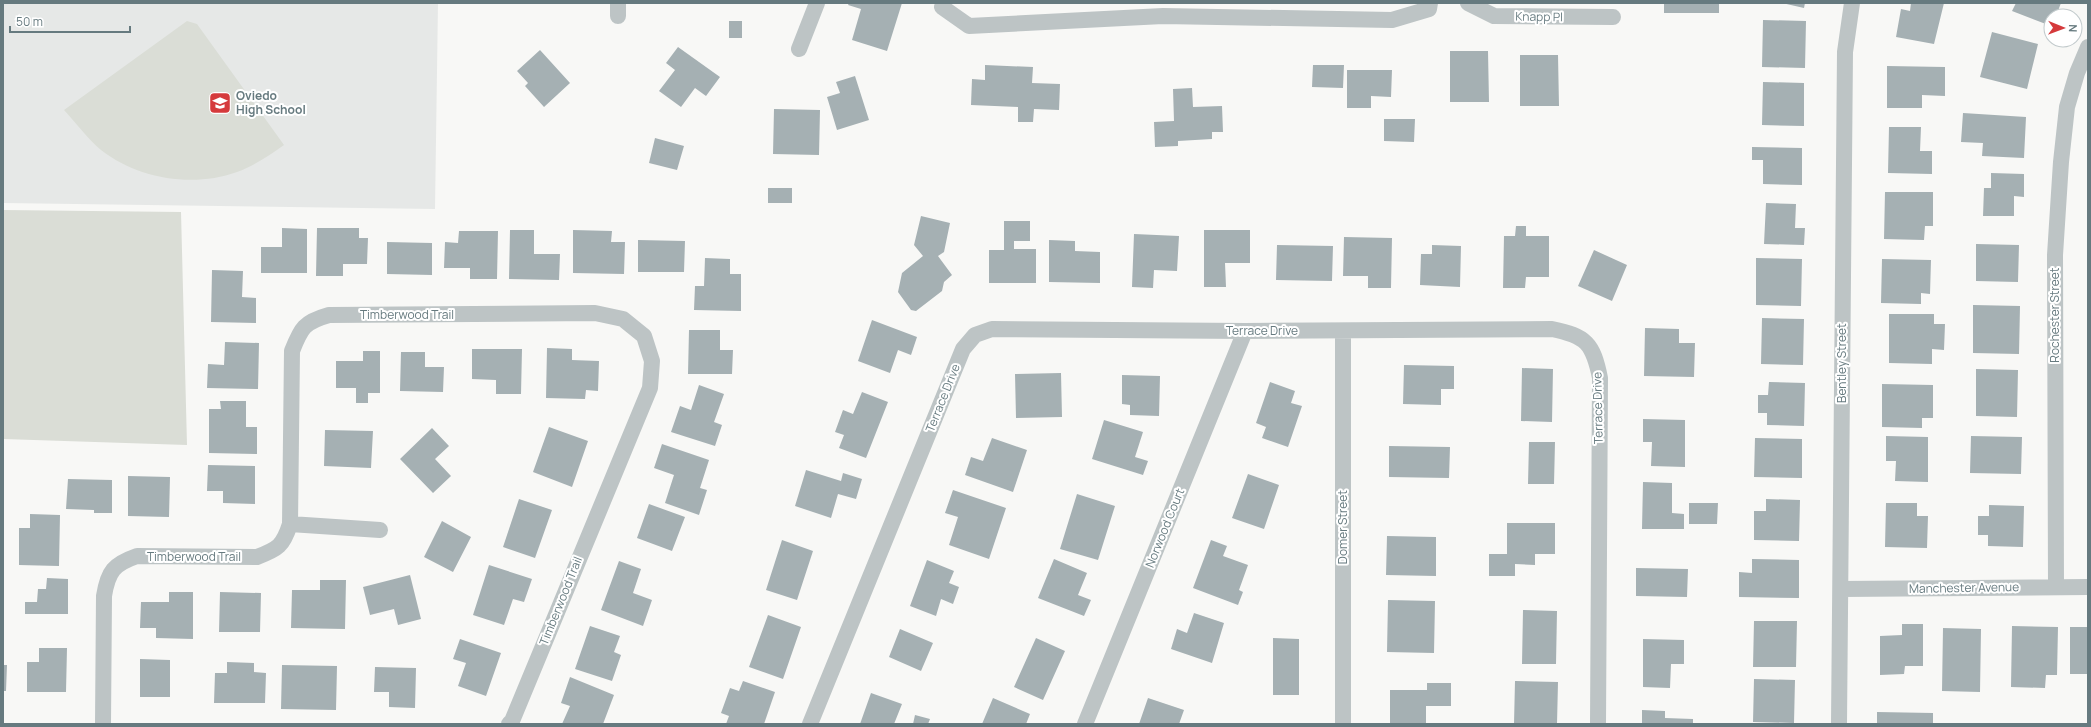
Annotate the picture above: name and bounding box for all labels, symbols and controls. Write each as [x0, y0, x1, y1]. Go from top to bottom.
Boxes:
scale bar [10, 8, 130, 34]
street label: Knapp Pl [1515, 8, 1563, 25]
north arrow [2043, 8, 2083, 48]
text: 50 m [16, 13, 43, 30]
text: N [2066, 24, 2081, 32]
place label: Oviedo High School [236, 87, 306, 118]
school or university icon: Oviedo High School [207, 90, 233, 116]
street label: Rochester Street [2046, 267, 2063, 363]
street label: Timberwood Trail [360, 306, 454, 323]
street label: Terrace Drive [1226, 322, 1298, 339]
street label: Bentley Street [1833, 323, 1850, 403]
street label: Terrace Drive [921, 361, 964, 434]
street label: Terrace Drive [1588, 372, 1607, 444]
street label: Norwood Court [1141, 485, 1188, 570]
street label: Domer Street [1334, 490, 1351, 564]
street label: Timberwood Trail [147, 548, 241, 565]
street label: Timberwood Trail [535, 554, 586, 648]
street label: Manchester Avenue [1909, 578, 2019, 597]

